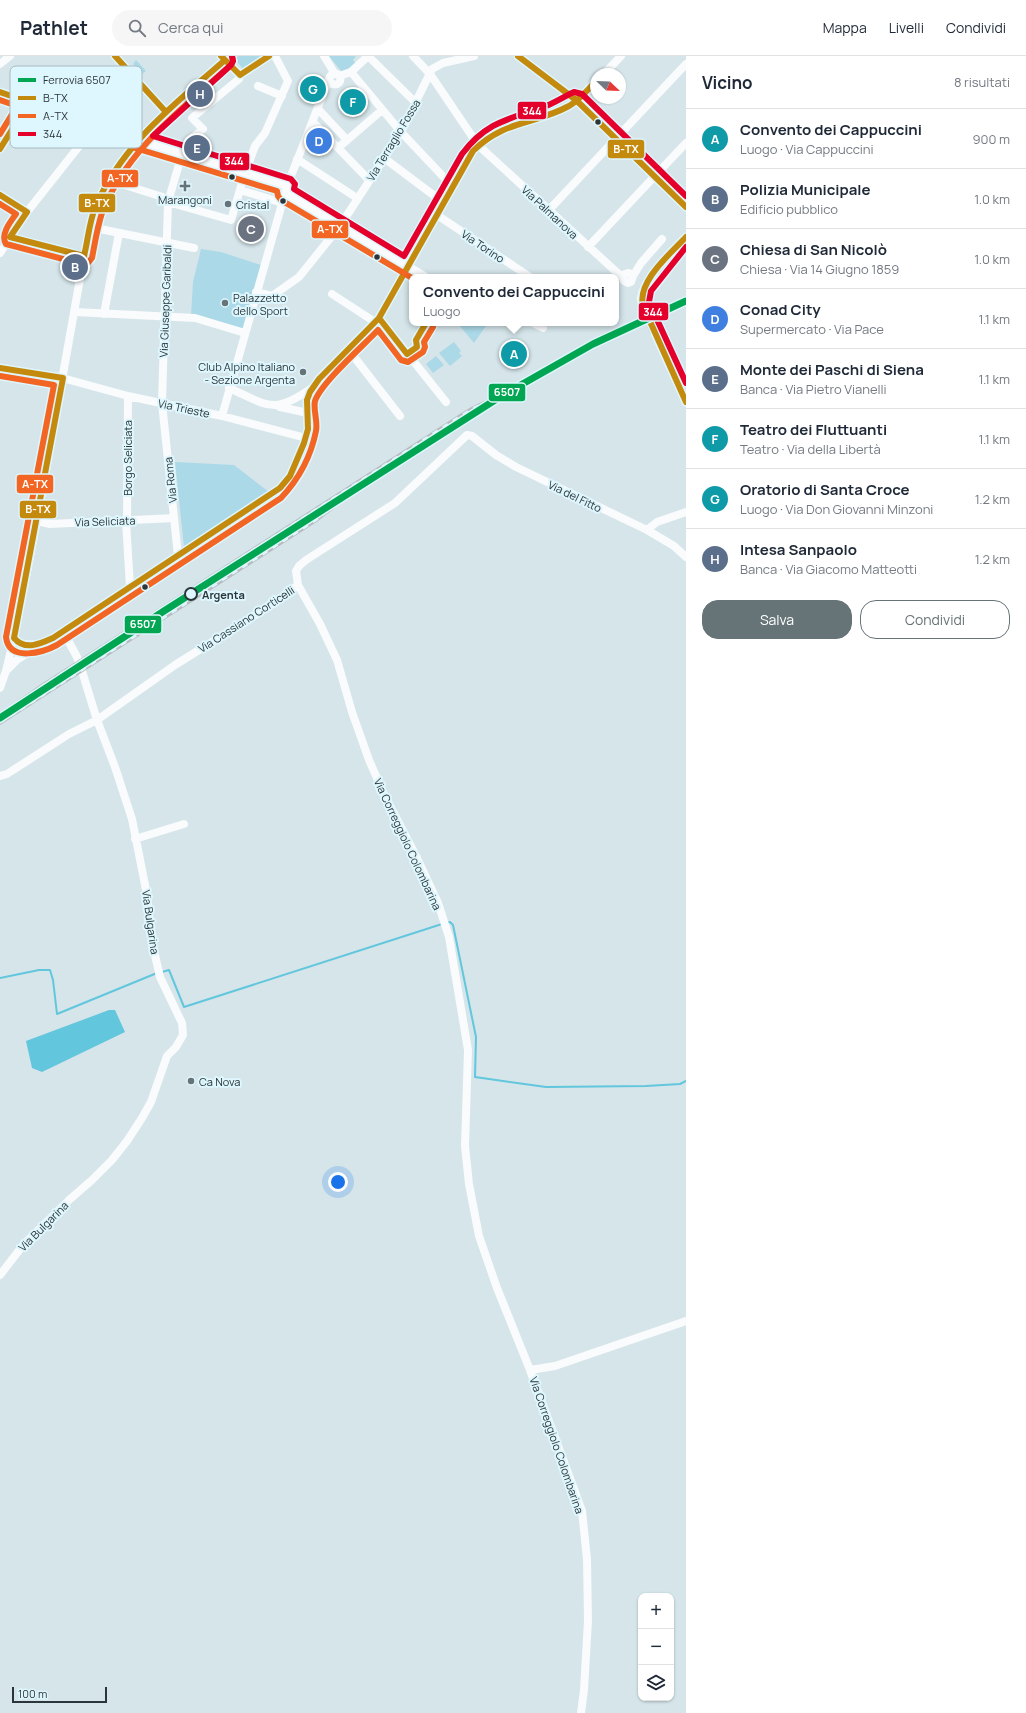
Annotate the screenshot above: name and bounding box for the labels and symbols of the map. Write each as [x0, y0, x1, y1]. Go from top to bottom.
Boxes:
legend [10, 66, 142, 148]
north arrow [590, 68, 626, 104]
text: Ferrovia 6507 [43, 72, 111, 87]
pin: G [300, 74, 326, 104]
pin: H [187, 79, 213, 109]
pin: F [340, 87, 366, 117]
text: B-TX [43, 90, 68, 105]
street label: Via Terraglio Fossa [363, 96, 423, 184]
line badge: 344 [517, 101, 547, 120]
text: 344 [522, 103, 542, 118]
text: A-TX [43, 108, 68, 123]
unlabelled marker [593, 117, 603, 127]
text: 344 [43, 126, 62, 141]
pin: D [306, 126, 332, 156]
pin: E [184, 133, 210, 163]
line badge: B-TX [607, 139, 645, 159]
text: B-TX [613, 141, 640, 156]
line badge: 344 [219, 152, 250, 171]
text: 344 [224, 153, 244, 168]
line badge: A-TX [101, 169, 139, 188]
text: A-TX [107, 170, 134, 185]
unlabelled marker [227, 172, 237, 182]
marker: Marangoni [180, 181, 190, 191]
street label: Via Palmanova [519, 182, 581, 242]
place label: Marangoni [158, 192, 212, 207]
line badge: B-TX [78, 193, 116, 213]
text: B-TX [84, 195, 111, 210]
unlabelled marker [278, 196, 288, 206]
place label: Cristal [236, 197, 269, 212]
marker: Cristal [223, 199, 233, 209]
pin: C [238, 214, 264, 244]
line badge: A-TX [311, 220, 349, 239]
text: A-TX [317, 221, 344, 236]
street label: Via Torino [458, 226, 508, 266]
street label: Via Giuseppe Garibaldi [156, 245, 174, 357]
pin: B [62, 252, 88, 282]
unlabelled marker [372, 252, 382, 262]
place label: Palazzetto dello Sport [233, 290, 288, 318]
marker: Palazzetto dello Sport [220, 298, 230, 308]
line badge: 344 [638, 302, 669, 321]
text: 344 [643, 304, 663, 319]
pin: A [501, 339, 527, 369]
place label: Club Alpino Italiano - Sezione Argenta [198, 359, 295, 387]
marker: Club Alpino Italiano - Sezione Argenta [298, 367, 308, 377]
line badge: 6507 [488, 383, 526, 402]
text: 6507 [494, 384, 520, 399]
street label: Via Trieste [157, 395, 212, 421]
street label: Borgo Seliciata [120, 420, 135, 496]
street label: Via Roma [160, 456, 180, 504]
line badge: A-TX [16, 474, 54, 494]
text: A-TX [22, 476, 49, 491]
street label: Via del Fitto [546, 477, 605, 516]
line badge: B-TX [19, 500, 57, 519]
text: B-TX [25, 501, 52, 516]
street label: Via Seliciata [74, 512, 136, 530]
unlabelled marker [140, 582, 150, 592]
street label: Via Cassiano Corticelli [195, 582, 297, 656]
marker: Argenta [184, 587, 198, 601]
place label: Argenta [202, 587, 245, 602]
line badge: 6507 [124, 615, 162, 634]
text: 6507 [130, 616, 156, 631]
street label: Via Correggiolo Colombarina [371, 776, 445, 912]
street label: Via Bulgarina [139, 889, 163, 955]
place label: Ca Nova [199, 1074, 240, 1089]
marker: Ca Nova [186, 1076, 196, 1086]
your location [328, 1172, 348, 1192]
street label: Via Bulgarina [15, 1198, 71, 1254]
street label: Via Correggiolo Colombarina [526, 1375, 588, 1515]
scale bar [12, 1685, 107, 1704]

